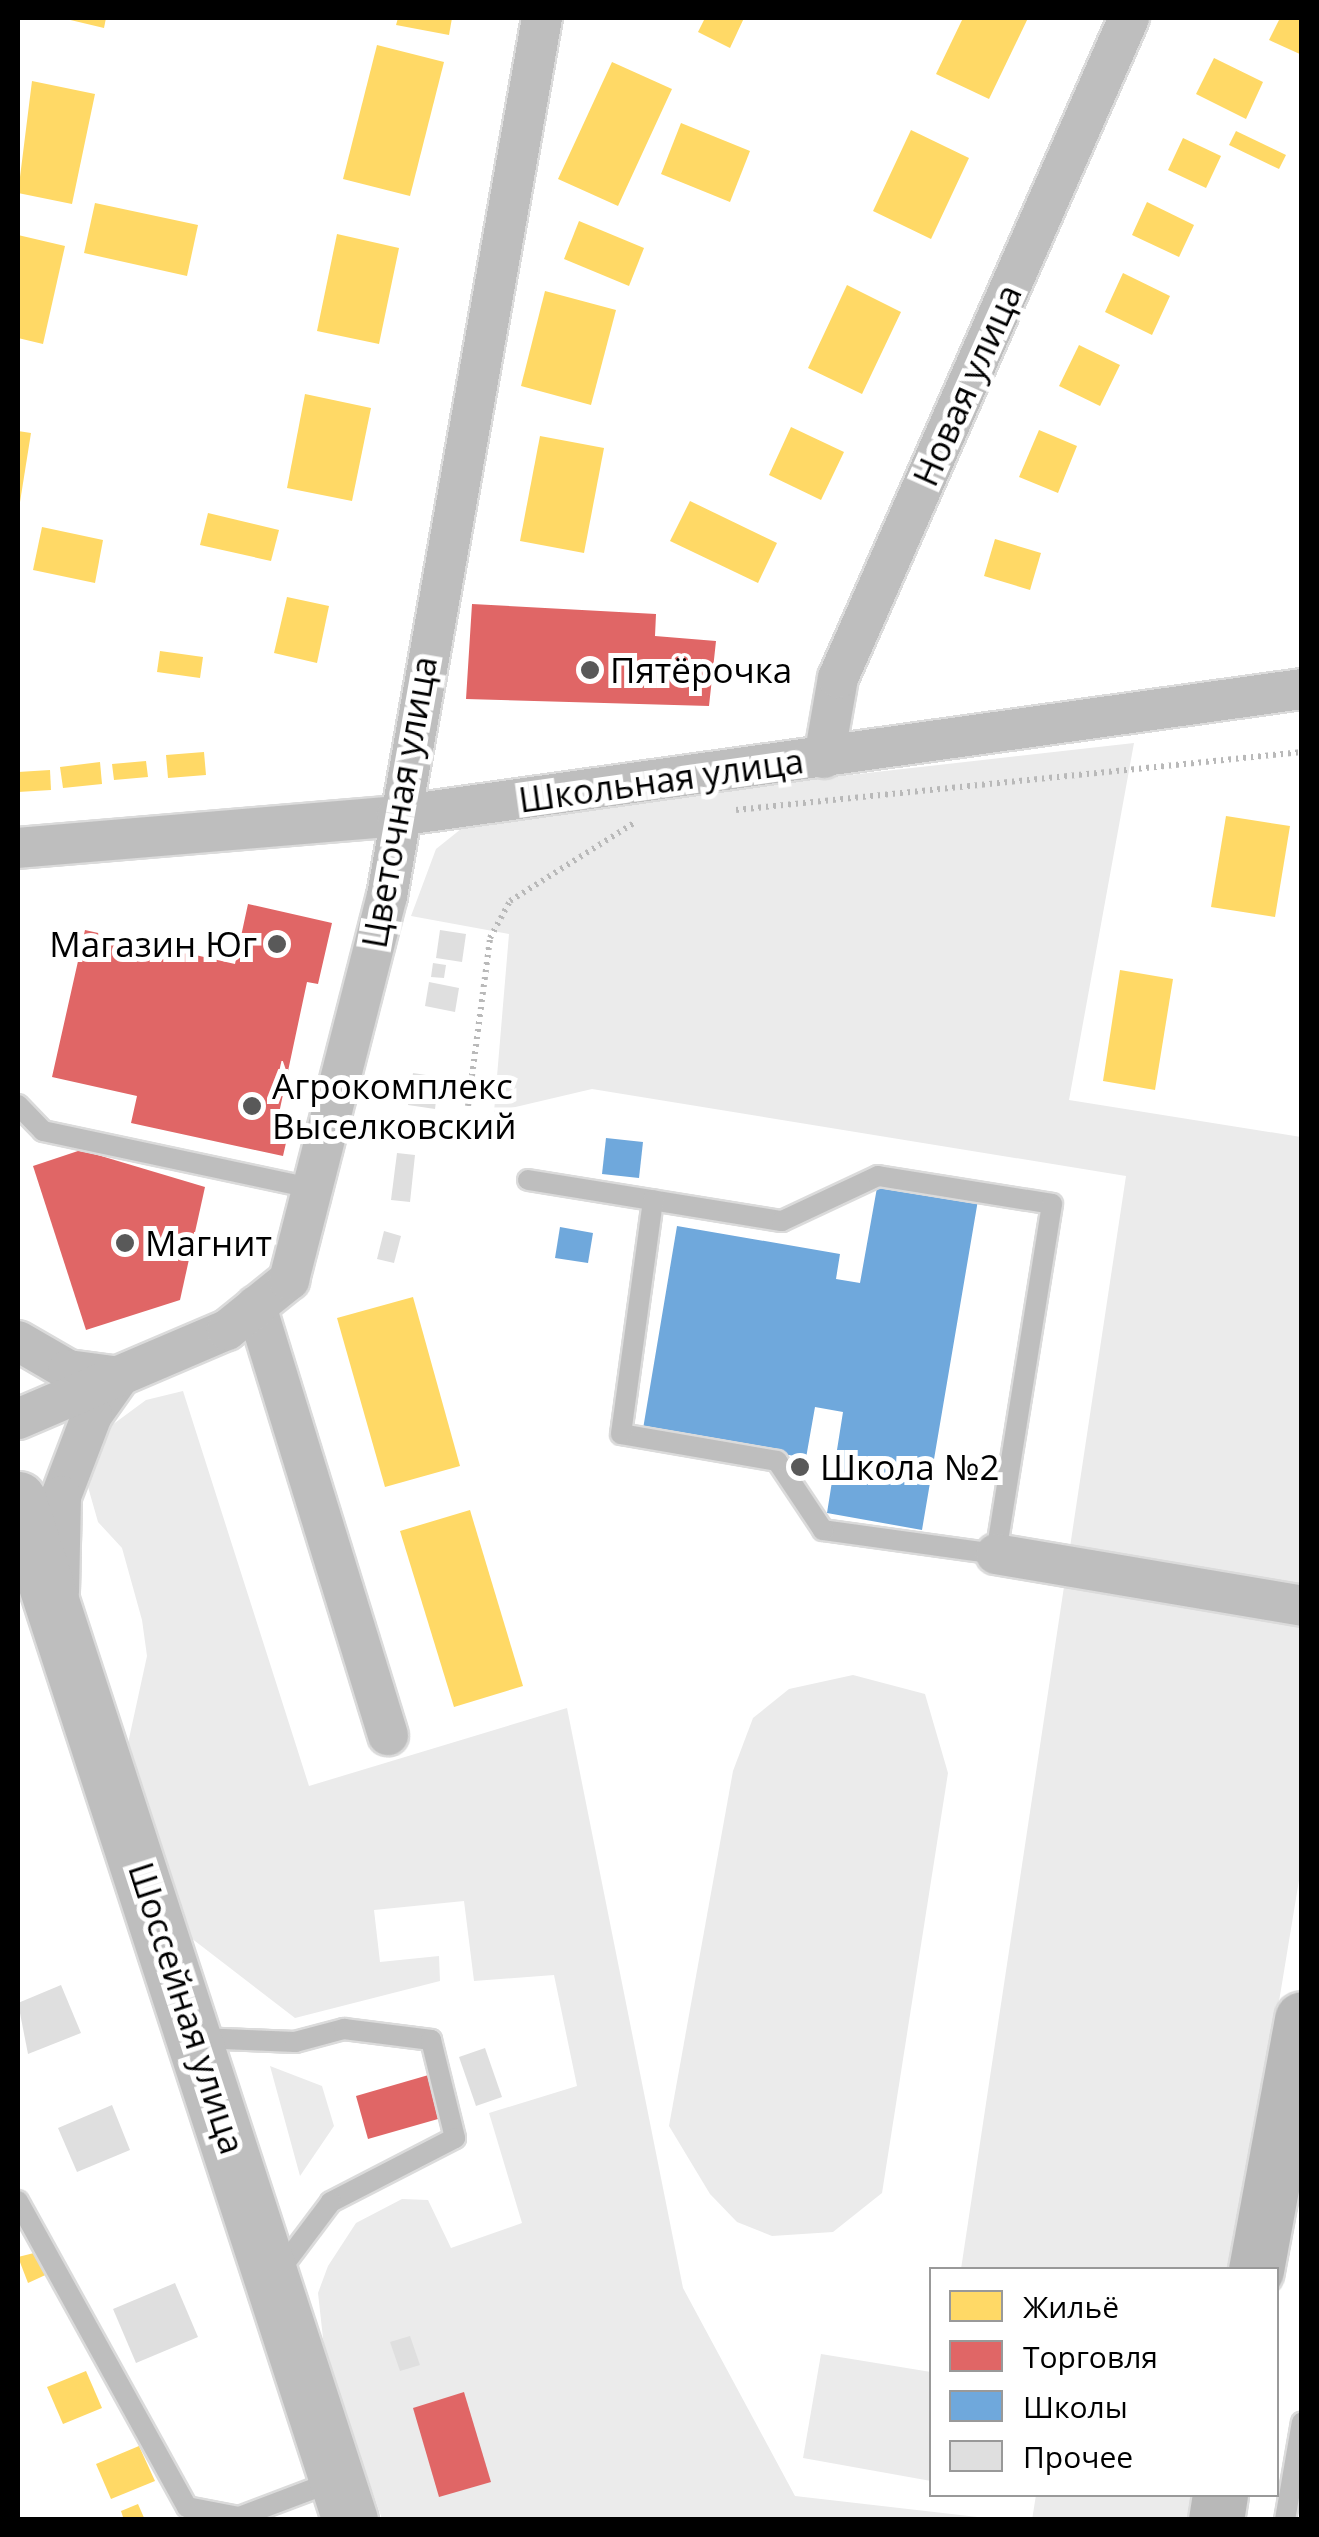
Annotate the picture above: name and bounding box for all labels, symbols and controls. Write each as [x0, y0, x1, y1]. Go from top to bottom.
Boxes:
street label: Новая улица [904, 278, 1030, 492]
place label: Пятёрочка [610, 649, 792, 691]
street label: Цветочная улица [353, 653, 445, 951]
marker: Пятёрочка [579, 659, 601, 681]
street label: Школьная улица [516, 739, 806, 821]
place label: Магазин Юг [49, 923, 257, 965]
marker: Магазин Юг [266, 933, 288, 955]
place label: Агрокомплекс Выселковский [272, 1065, 517, 1147]
marker: Агрокомплекс Выселковский [241, 1095, 263, 1117]
place label: Магнит [145, 1222, 272, 1264]
marker: Магнит [114, 1232, 136, 1254]
place label: Школа №2 [820, 1446, 999, 1488]
marker: Школа №2 [789, 1456, 811, 1478]
street label: Шоссейная улица [120, 1857, 254, 2159]
legend [929, 2267, 1279, 2497]
text: Жильё [1023, 2286, 1119, 2327]
text: Торговля [1023, 2336, 1158, 2377]
text: Школы [1023, 2386, 1128, 2427]
text: Прочее [1023, 2436, 1133, 2477]

